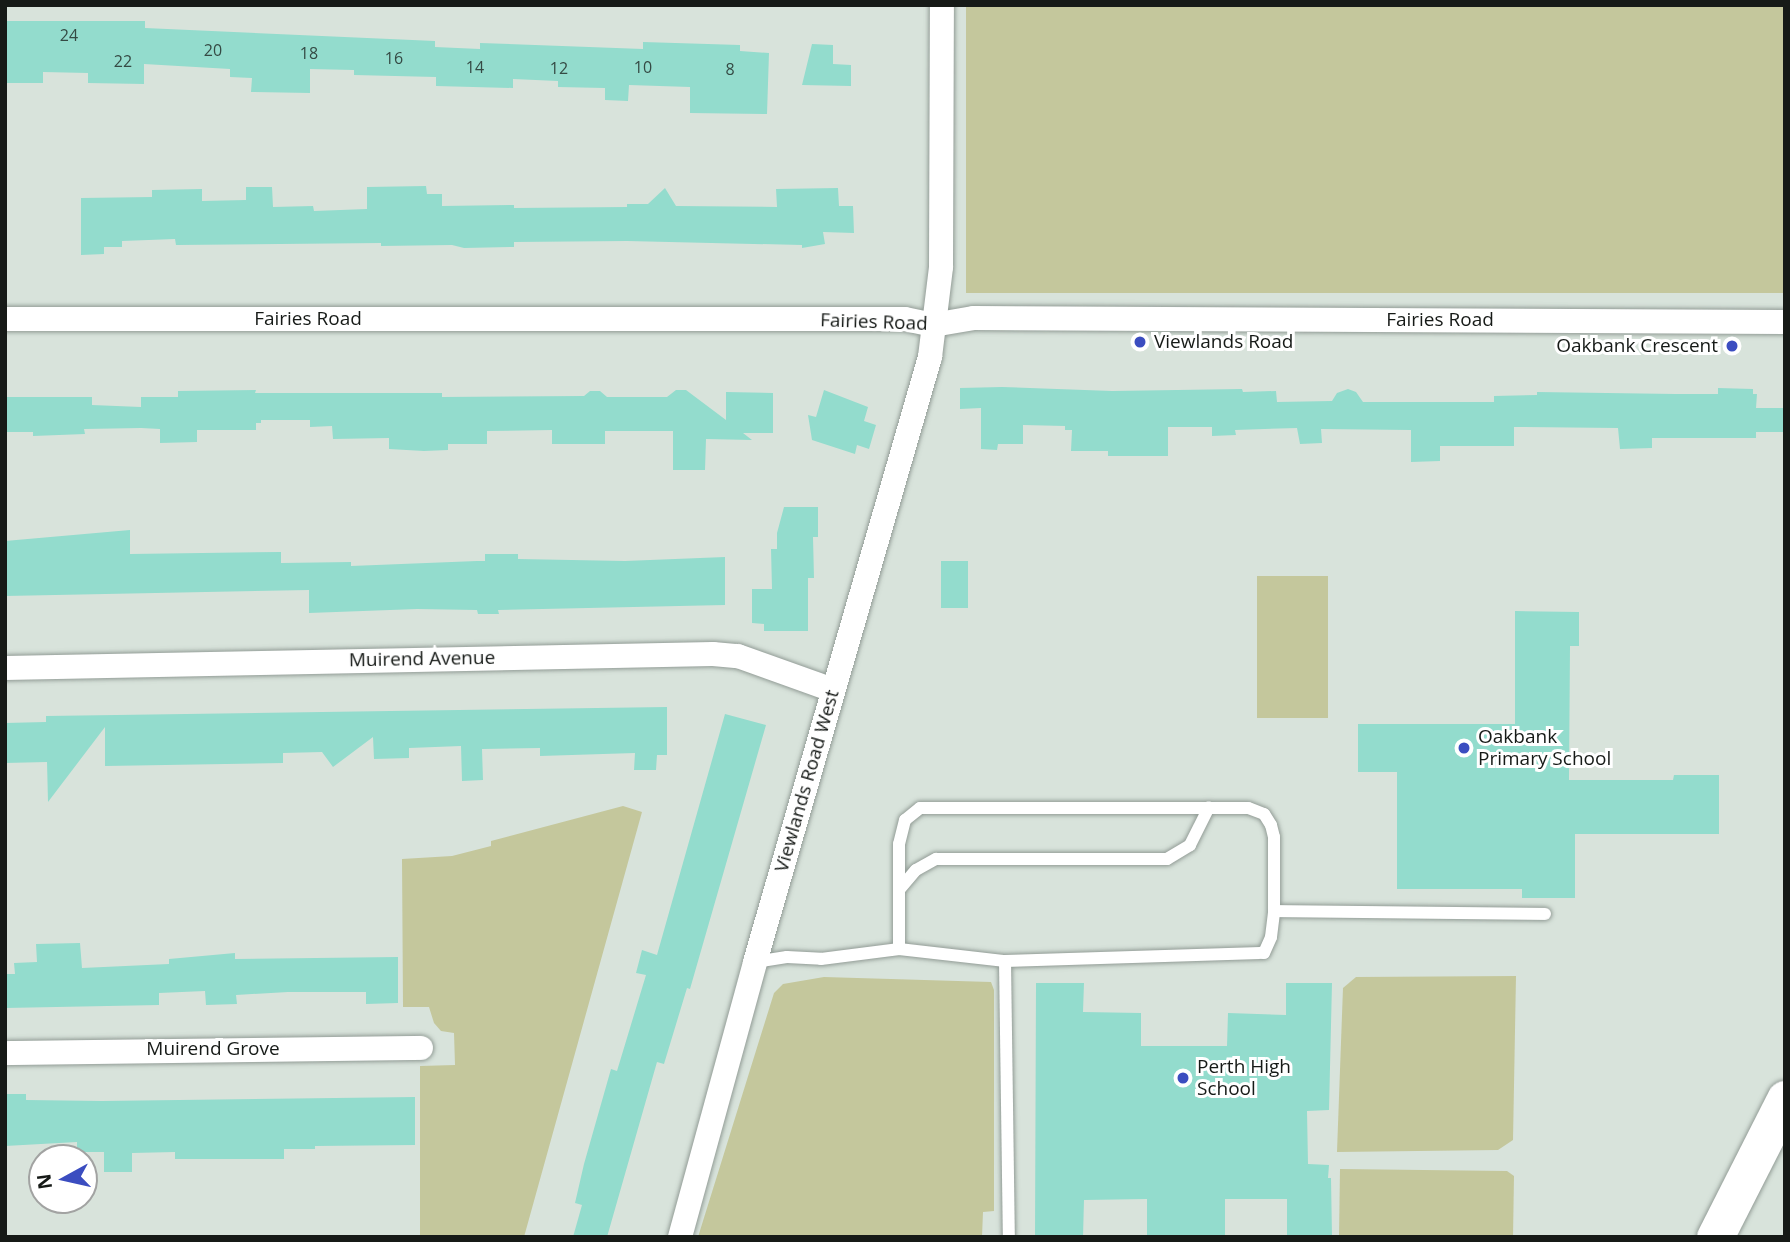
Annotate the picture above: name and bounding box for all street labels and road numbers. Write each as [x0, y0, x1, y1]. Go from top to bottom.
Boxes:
street label: Fairies Road [254, 308, 362, 330]
street label: Fairies Road [820, 309, 928, 335]
street label: Fairies Road [1386, 309, 1494, 331]
street label: Muirend Avenue [349, 646, 495, 672]
street label: Viewlands Road West [770, 687, 844, 875]
street label: Muirend Grove [146, 1038, 280, 1060]

